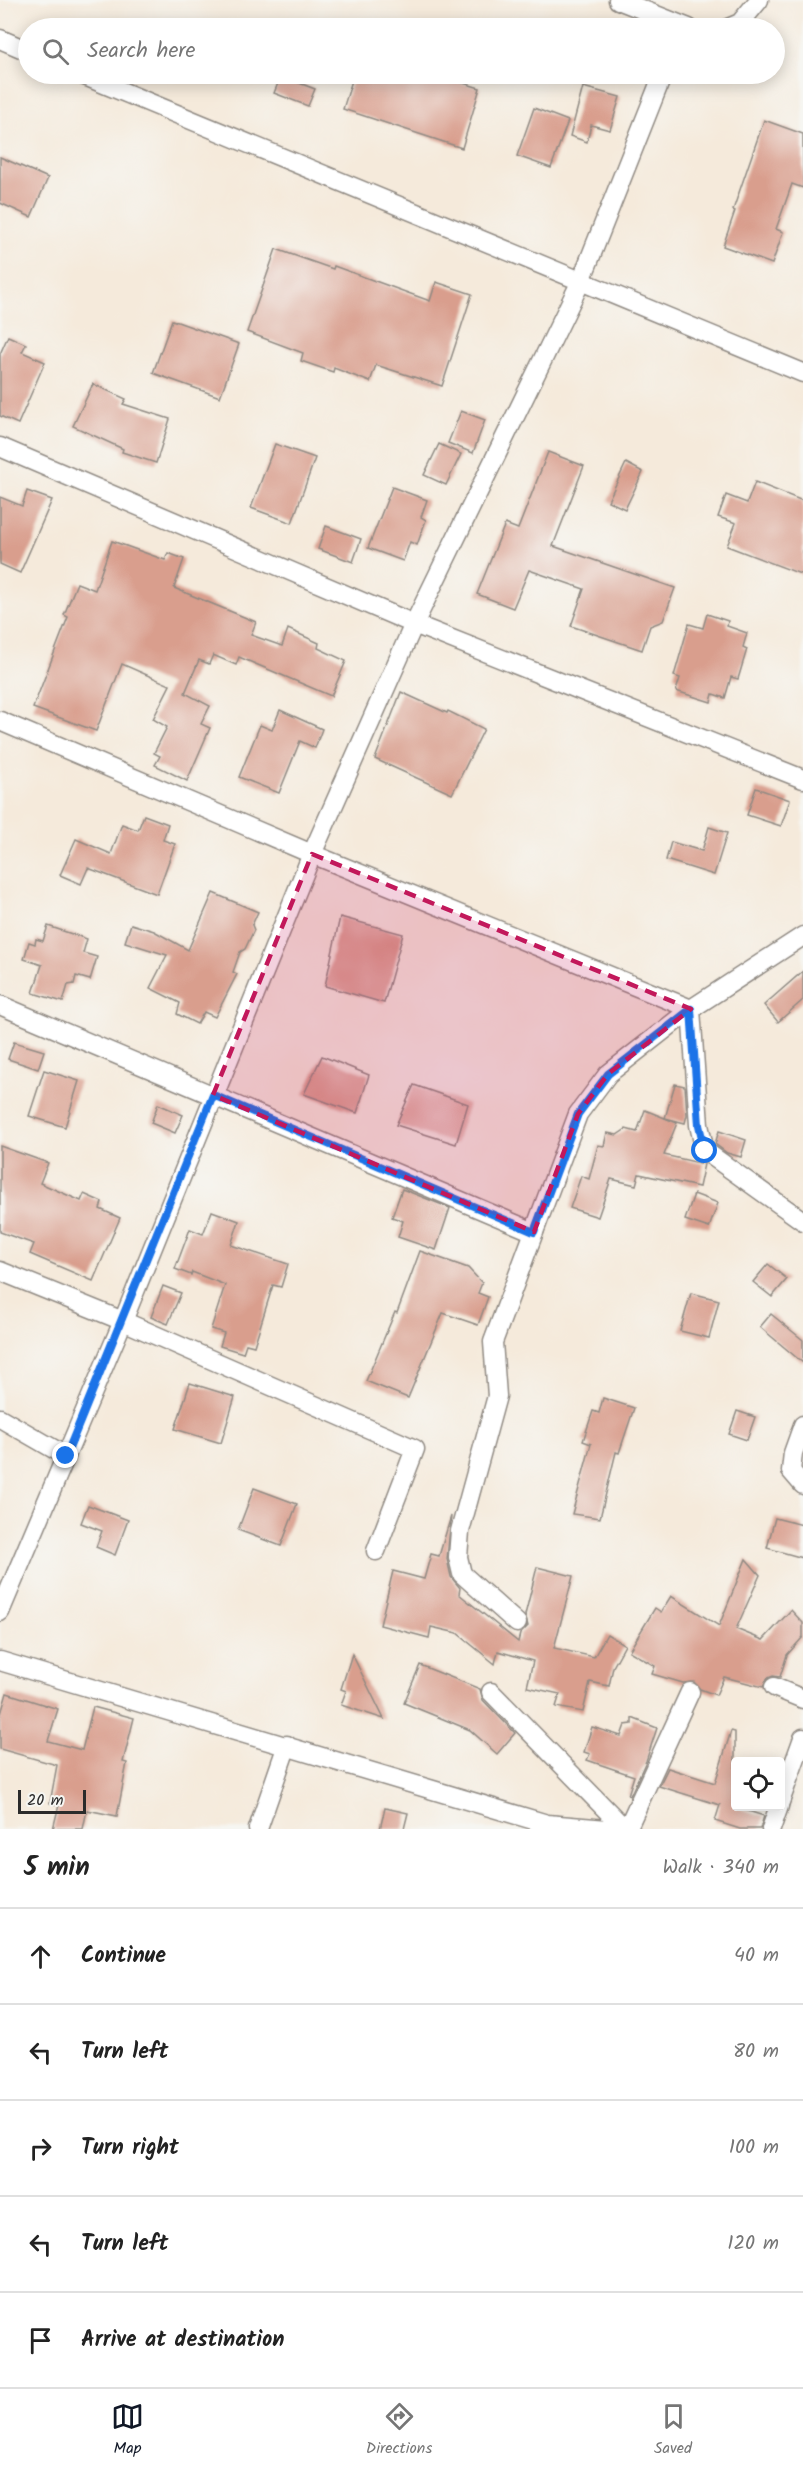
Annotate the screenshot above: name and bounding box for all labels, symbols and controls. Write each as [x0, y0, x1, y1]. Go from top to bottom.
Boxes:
search box [18, 18, 785, 84]
text: Search here [87, 34, 195, 69]
icon: search [39, 35, 72, 68]
route start [691, 1137, 717, 1163]
route end [52, 1442, 78, 1468]
map controls [731, 1757, 785, 1811]
button: locate [731, 1757, 785, 1811]
scale bar [18, 1787, 86, 1814]
text: 20 m [27, 1788, 63, 1813]
text: 5 min [24, 1847, 90, 1889]
text: Walk · 340 m [663, 1852, 779, 1884]
text: Continue [81, 1939, 166, 1974]
icon: ahead [24, 1940, 57, 1973]
text: 40 m [734, 1940, 779, 1972]
text: Turn left [81, 2035, 168, 2070]
icon: left [24, 2036, 57, 2069]
text: 80 m [733, 2036, 779, 2068]
text: Turn right [81, 2131, 179, 2166]
icon: right [24, 2132, 57, 2165]
text: 100 m [729, 2132, 779, 2164]
text: Turn left [81, 2227, 168, 2262]
icon: left [24, 2228, 57, 2261]
text: 120 m [727, 2228, 779, 2260]
text: Arrive at destination [81, 2323, 284, 2358]
icon: arrive [24, 2324, 57, 2357]
tab: Map [111, 2400, 144, 2461]
tab: Directions [366, 2400, 432, 2461]
tab: Saved [654, 2400, 692, 2461]

